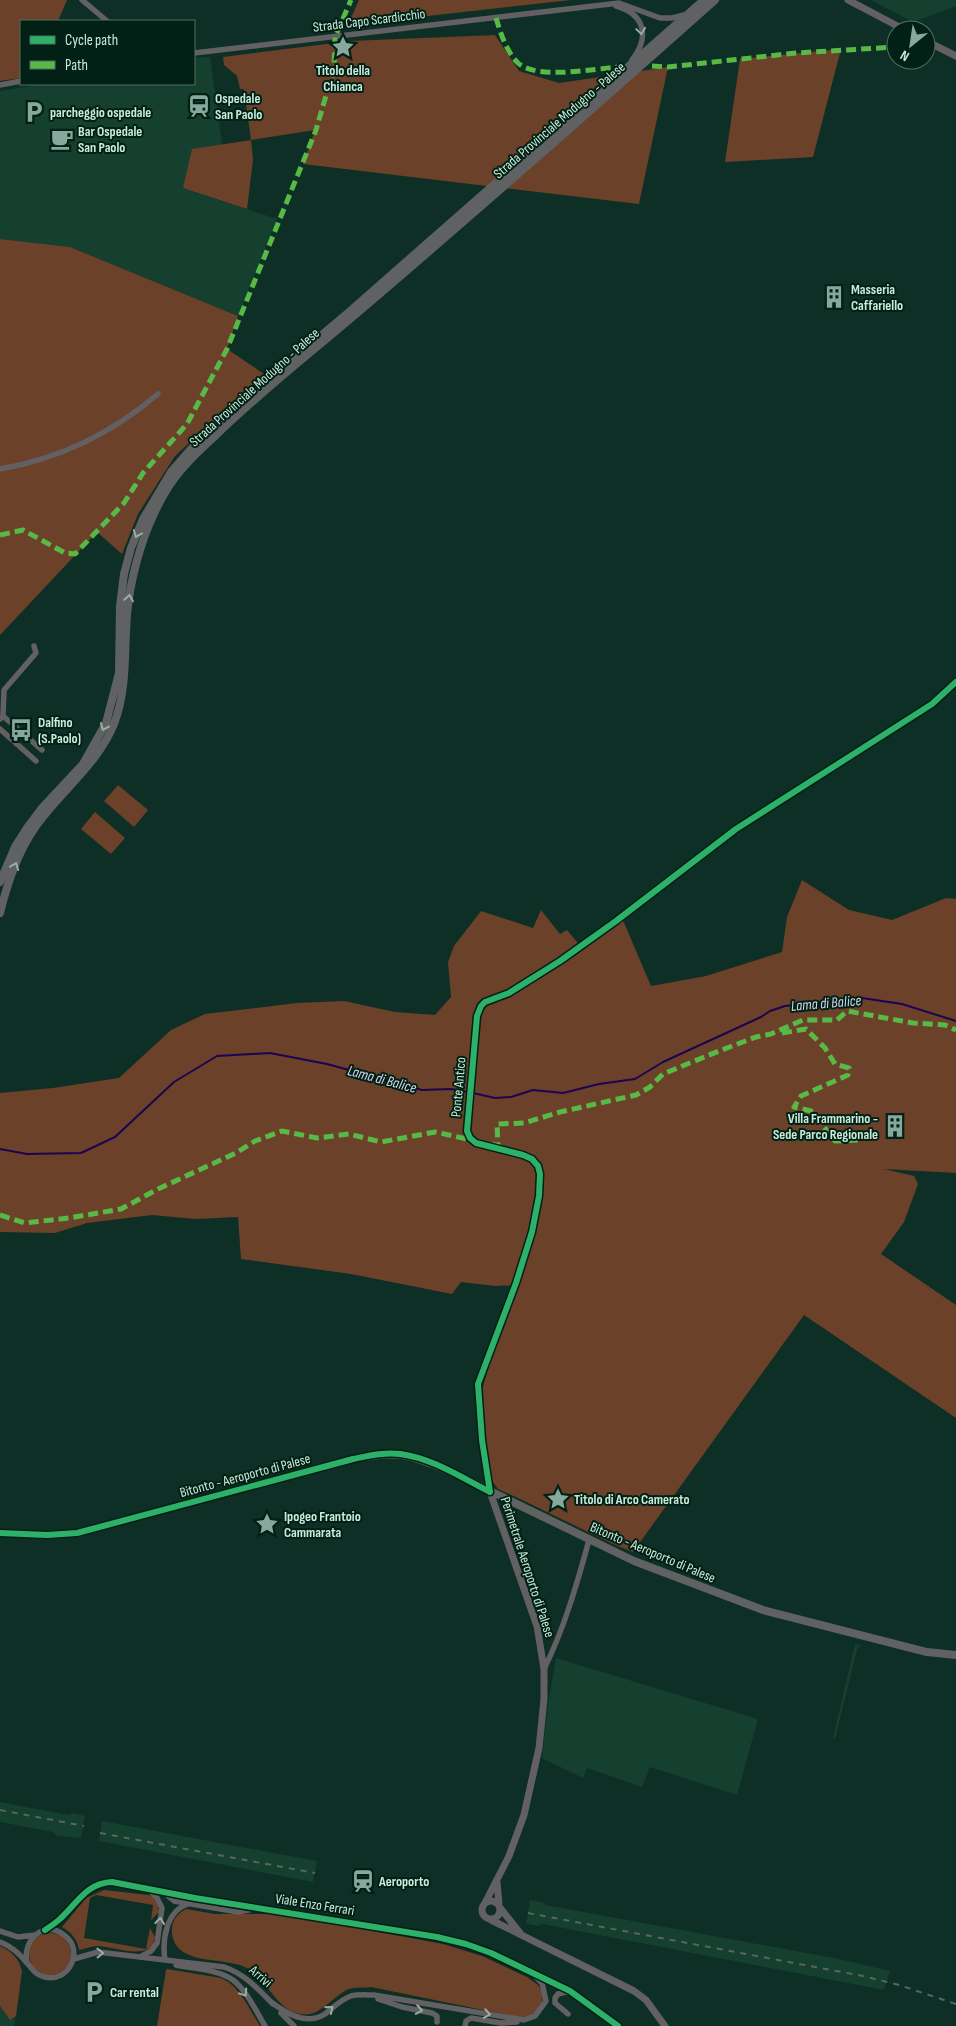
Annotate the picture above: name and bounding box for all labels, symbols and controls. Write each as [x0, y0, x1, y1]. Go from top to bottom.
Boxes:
street label: Strada Capo Scardicchio [312, 5, 426, 36]
legend [20, 20, 195, 85]
north arrow [886, 20, 936, 70]
one-way arrow [636, 27, 646, 36]
text: Cycle path [65, 31, 118, 50]
place icon: Titolo della Chianca [330, 34, 356, 60]
text: N [897, 47, 912, 65]
text: Path [65, 56, 88, 75]
street label: Strada Provinciale Modugno - Palese [490, 58, 629, 182]
place label: Titolo della Chianca [316, 62, 370, 95]
place label: Ospedale San Paolo [215, 90, 262, 123]
station icon: Ospedale San Paolo [186, 93, 212, 119]
parking icon: parcheggio ospedale [21, 99, 47, 125]
place label: parcheggio ospedale [50, 104, 151, 121]
place label: Bar Ospedale San Paolo [78, 123, 142, 156]
cafe icon: Bar Ospedale San Paolo [49, 126, 75, 152]
place label: Masseria Caffariello [851, 281, 903, 314]
building icon: Masseria Caffariello [821, 284, 847, 310]
street label: Strada Provinciale Modugno - Palese [186, 324, 323, 450]
one-way arrow [133, 529, 143, 538]
one-way arrow [123, 593, 133, 602]
place label: Dalfino (S.Paolo) [38, 714, 81, 747]
bus stop icon: Dalfino (S.Paolo) [8, 717, 34, 743]
one-way arrow [99, 722, 110, 731]
one-way arrow [9, 863, 19, 871]
water label: Lama di Balice [790, 991, 862, 1016]
street label: Ponte Antico [447, 1056, 470, 1118]
water label: Lama di Balice [345, 1061, 419, 1098]
place label: Villa Frammarino - Sede Parco Regionale [773, 1110, 878, 1143]
building icon: Villa Frammarino - Sede Parco Regionale [882, 1113, 908, 1139]
street label: Bitonto - Aeroporto di Palese [178, 1450, 312, 1501]
place icon: Titolo di Arco Camerato [545, 1486, 571, 1512]
place label: Titolo di Arco Camerato [574, 1491, 690, 1508]
street label: Perimetrale Aeroporto di Palese [497, 1495, 558, 1640]
place label: Ipogeo Frantoio Cammarata [284, 1508, 361, 1541]
place icon: Ipogeo Frantoio Cammarata [254, 1511, 280, 1537]
street label: Bitonto - Aeroporto di Palese [588, 1518, 718, 1587]
station icon: Aeroporto [350, 1868, 376, 1894]
place label: Aeroporto [378, 1873, 429, 1890]
street label: Viale Enzo Ferrari [274, 1890, 356, 1919]
one-way arrow [154, 1917, 165, 1925]
one-way arrow [96, 1948, 104, 1958]
street label: Arrivi [245, 1961, 276, 1991]
parking icon: Car rental [81, 1979, 107, 2005]
place label: Car rental [110, 1984, 159, 2001]
one-way arrow [237, 1987, 247, 1996]
one-way arrow [415, 2005, 424, 2015]
one-way arrow [324, 2006, 333, 2015]
one-way arrow [482, 2008, 491, 2018]

